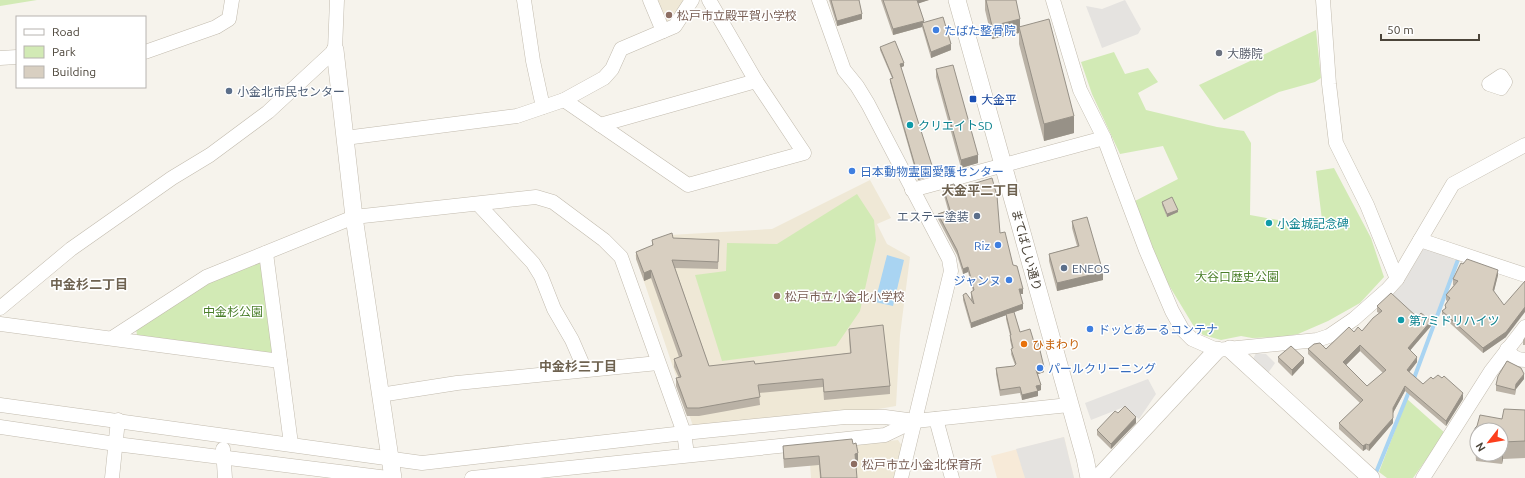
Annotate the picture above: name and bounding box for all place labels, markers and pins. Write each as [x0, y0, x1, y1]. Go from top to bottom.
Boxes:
place label: 松戸市立殿平賀小学校 [677, 9, 797, 22]
marker: 松戸市立殿平賀小学校 [664, 10, 674, 20]
place label: たばた整骨院 [944, 24, 1016, 37]
marker: たばた整骨院 [931, 25, 941, 35]
place label: 大勝院 [1227, 47, 1263, 60]
marker: 大勝院 [1214, 48, 1224, 58]
place label: 小金北市民センター [237, 85, 345, 98]
marker: 小金北市民センター [224, 86, 234, 96]
place label: 大金平 [981, 93, 1017, 106]
marker: 大金平 [968, 94, 978, 104]
place label: クリエイトSD [918, 119, 993, 132]
marker: クリエイトSD [905, 120, 915, 130]
place label: 日本動物霊園愛護センター [860, 165, 1004, 178]
marker: 日本動物霊園愛護センター [847, 166, 857, 176]
place label: エステー塗装 [897, 210, 969, 223]
marker: エステー塗装 [972, 211, 982, 221]
place label: 小金城記念碑 [1277, 217, 1349, 230]
marker: 小金城記念碑 [1264, 218, 1274, 228]
place label: Riz [974, 239, 990, 252]
marker: Riz [993, 240, 1003, 250]
place label: ENEOS [1072, 262, 1109, 275]
marker: ENEOS [1059, 263, 1069, 273]
place label: ジャンヌ [954, 274, 1001, 287]
marker: ジャンヌ [1004, 275, 1014, 285]
place label: 松戸市立小金北小学校 [785, 290, 905, 303]
marker: 松戸市立小金北小学校 [772, 291, 782, 301]
place label: 第7ミドリハイツ [1409, 314, 1500, 327]
marker: 第7ミドリハイツ [1396, 315, 1406, 325]
place label: ドッとあーるコンテナ [1098, 323, 1218, 336]
marker: ドッとあーるコンテナ [1085, 324, 1095, 334]
place label: ひまわり [1032, 338, 1080, 351]
marker: ひまわり [1019, 339, 1029, 349]
place label: パールクリーニング [1048, 362, 1156, 375]
marker: パールクリーニング [1035, 363, 1045, 373]
place label: 松戸市立小金北保育所 [862, 458, 982, 471]
marker: 松戸市立小金北保育所 [849, 459, 859, 469]

